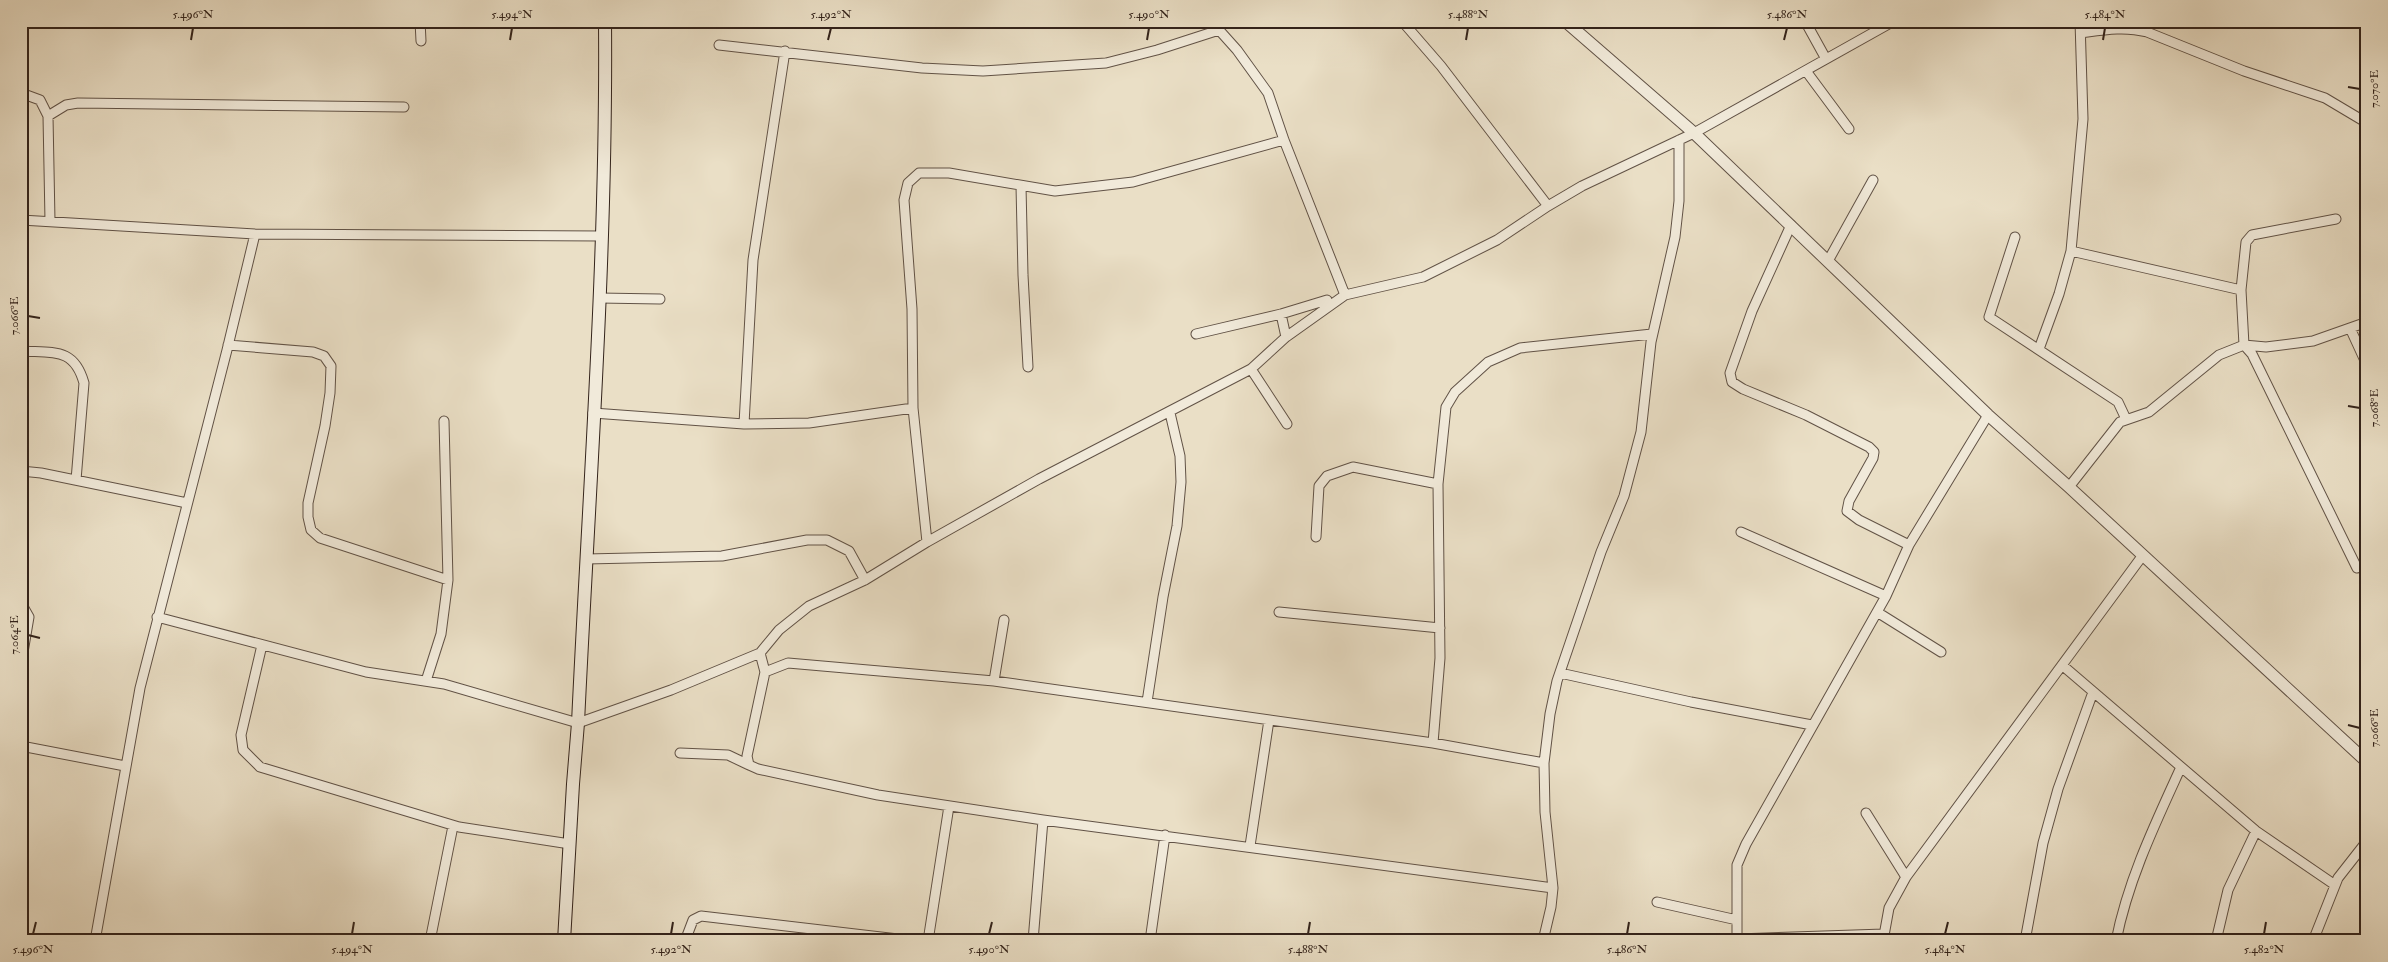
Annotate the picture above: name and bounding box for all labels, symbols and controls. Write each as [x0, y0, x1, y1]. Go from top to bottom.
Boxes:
text: 5.496°N [172, 7, 214, 22]
text: 5.494°N [491, 7, 533, 22]
text: 5.492°N [810, 7, 852, 22]
text: 5.490°N [1128, 7, 1170, 22]
text: 5.488°N [1448, 7, 1488, 22]
text: 5.486°N [1767, 7, 1808, 22]
text: 5.484°N [2084, 7, 2126, 22]
text: 7.070°E [2367, 70, 2382, 108]
text: 7.066°E [7, 296, 22, 335]
text: 7.068°E [2367, 389, 2382, 427]
text: 7.064°E [7, 615, 22, 655]
text: 7.066°E [2367, 708, 2382, 747]
text: 5.496°N [12, 942, 54, 957]
text: 5.494°N [331, 942, 373, 957]
text: 5.492°N [650, 942, 692, 957]
text: 5.490°N [968, 942, 1010, 957]
text: 5.488°N [1288, 942, 1328, 957]
text: 5.486°N [1607, 942, 1648, 957]
text: 5.484°N [1924, 942, 1966, 957]
text: 5.482°N [2244, 942, 2285, 957]

